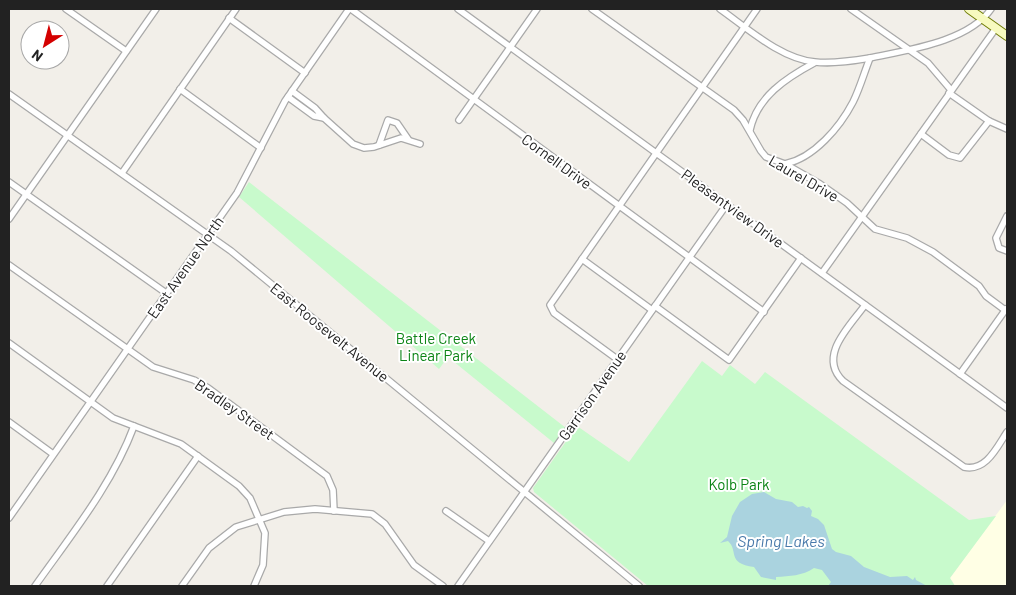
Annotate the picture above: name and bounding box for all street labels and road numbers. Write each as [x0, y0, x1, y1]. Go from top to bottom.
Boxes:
street label: Cornell Drive [519, 130, 595, 192]
street label: Laurel Drive [766, 151, 842, 205]
street label: Pleasantview Drive [678, 165, 788, 251]
street label: East Avenue North [143, 212, 227, 322]
street label: East Roosevelt Avenue [267, 279, 393, 385]
street label: Garrison Avenue [554, 347, 630, 443]
street label: Bradley Street [192, 375, 278, 443]

